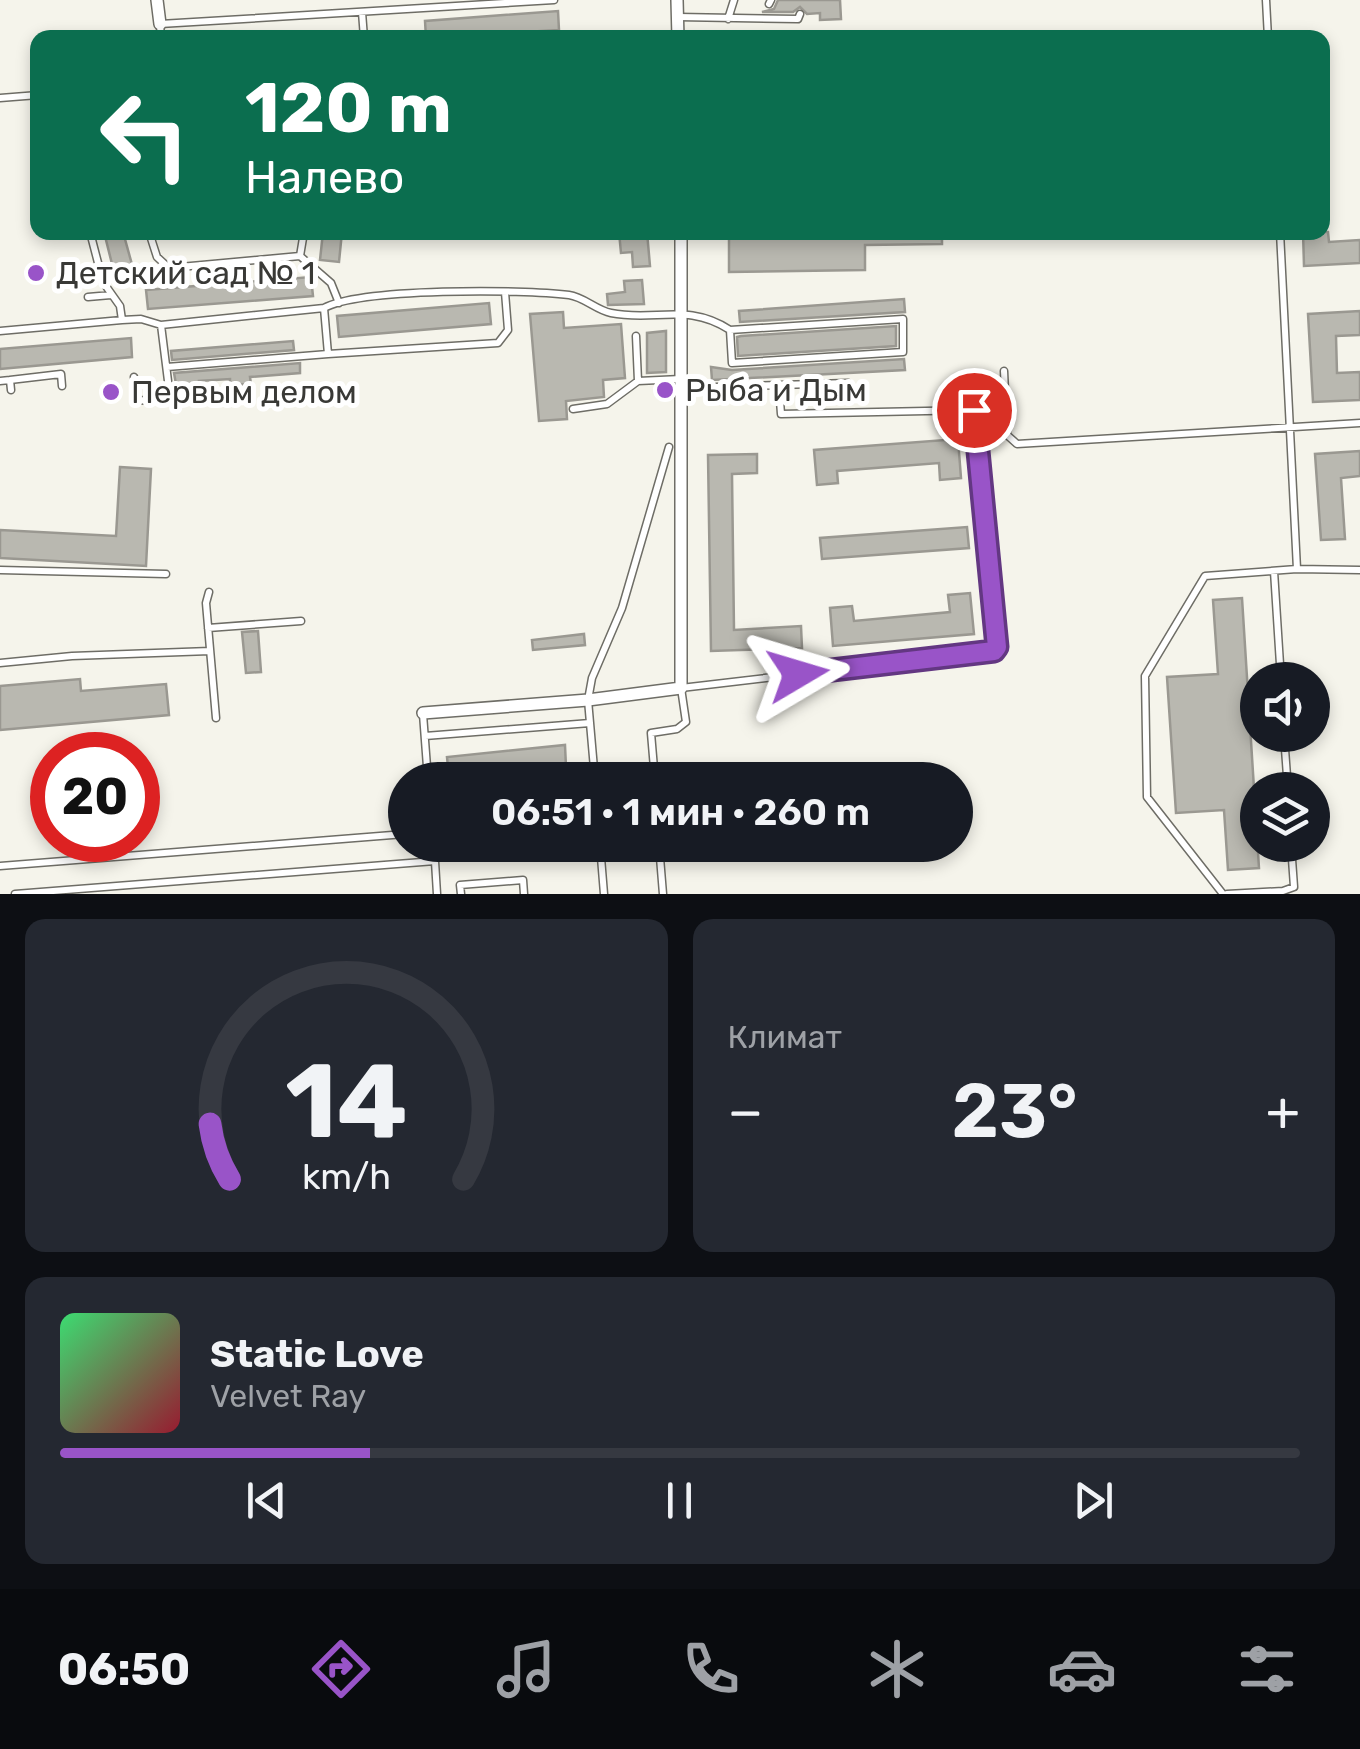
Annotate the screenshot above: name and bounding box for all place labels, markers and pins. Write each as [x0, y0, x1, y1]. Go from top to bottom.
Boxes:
place label: Детский сад № 1 [56, 254, 316, 292]
marker: Детский сад № 1 [25, 262, 47, 284]
pin [932, 368, 1017, 453]
place label: Рыба и Дым [685, 371, 867, 409]
place label: Первым делом [131, 373, 357, 411]
marker: Рыба и Дым [654, 379, 676, 401]
marker: Первым делом [100, 381, 122, 403]

